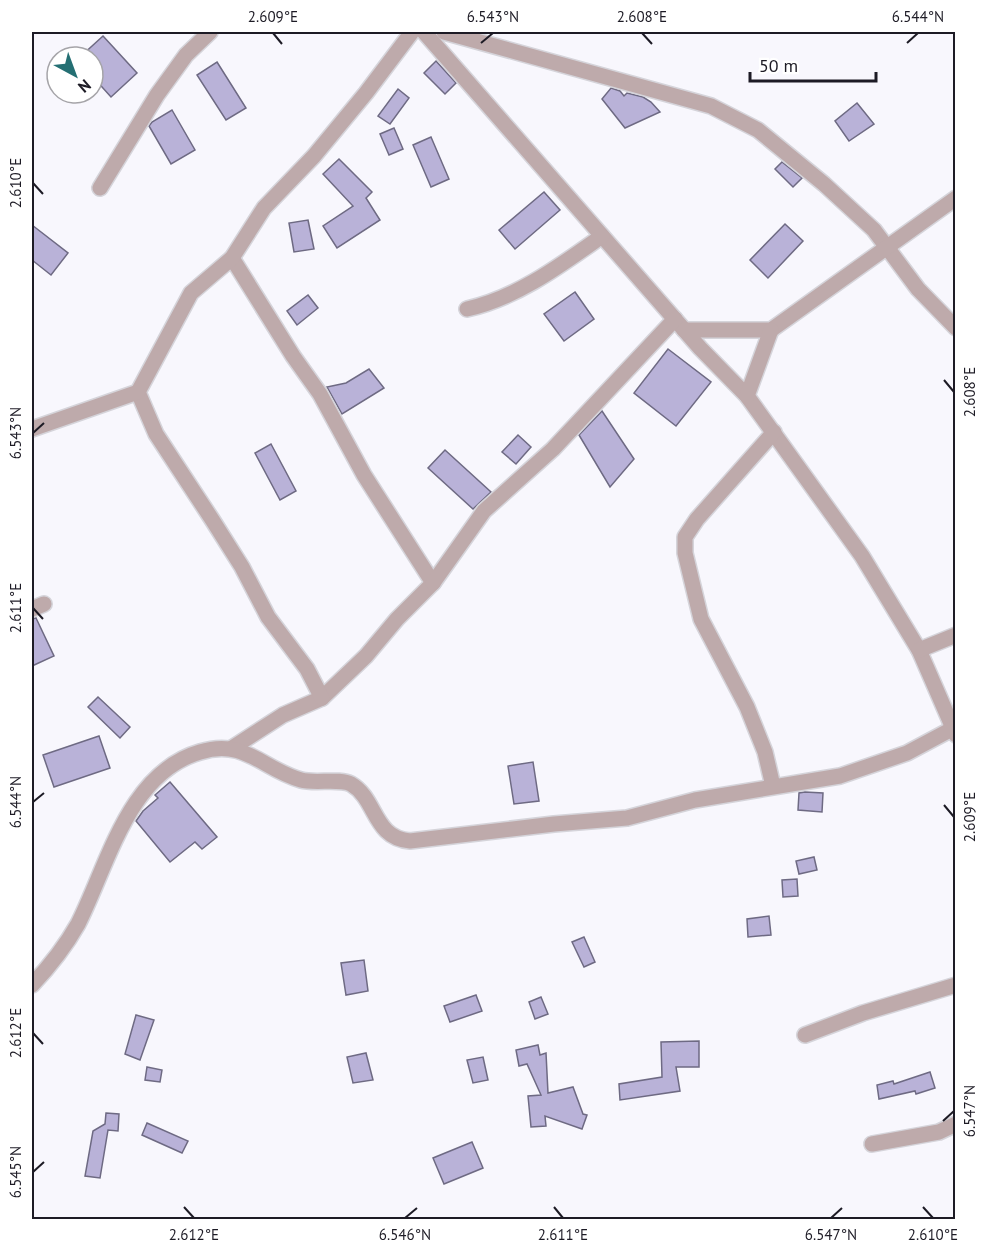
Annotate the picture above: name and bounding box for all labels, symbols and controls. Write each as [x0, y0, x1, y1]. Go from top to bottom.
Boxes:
text: 2.609°E [248, 7, 298, 26]
text: 6.543°N [467, 7, 519, 26]
text: 2.608°E [617, 7, 667, 26]
text: 6.544°N [892, 7, 944, 26]
north arrow [45, 45, 105, 105]
scale bar [750, 45, 876, 83]
text: 50 m [759, 54, 798, 77]
text: N [74, 75, 95, 97]
text: 2.610°E [6, 158, 25, 208]
text: 2.608°E [960, 367, 979, 417]
text: 6.543°N [6, 407, 25, 459]
text: 2.611°E [6, 583, 25, 633]
text: 6.544°N [6, 776, 25, 828]
text: 2.609°E [960, 792, 979, 842]
text: 2.612°E [6, 1008, 25, 1058]
text: 6.547°N [960, 1085, 979, 1137]
text: 6.545°N [6, 1146, 25, 1198]
text: 2.612°E [169, 1225, 219, 1244]
text: 6.546°N [379, 1225, 431, 1244]
text: 2.611°E [538, 1225, 588, 1244]
text: 6.547°N [805, 1225, 857, 1244]
text: 2.610°E [908, 1225, 958, 1244]

